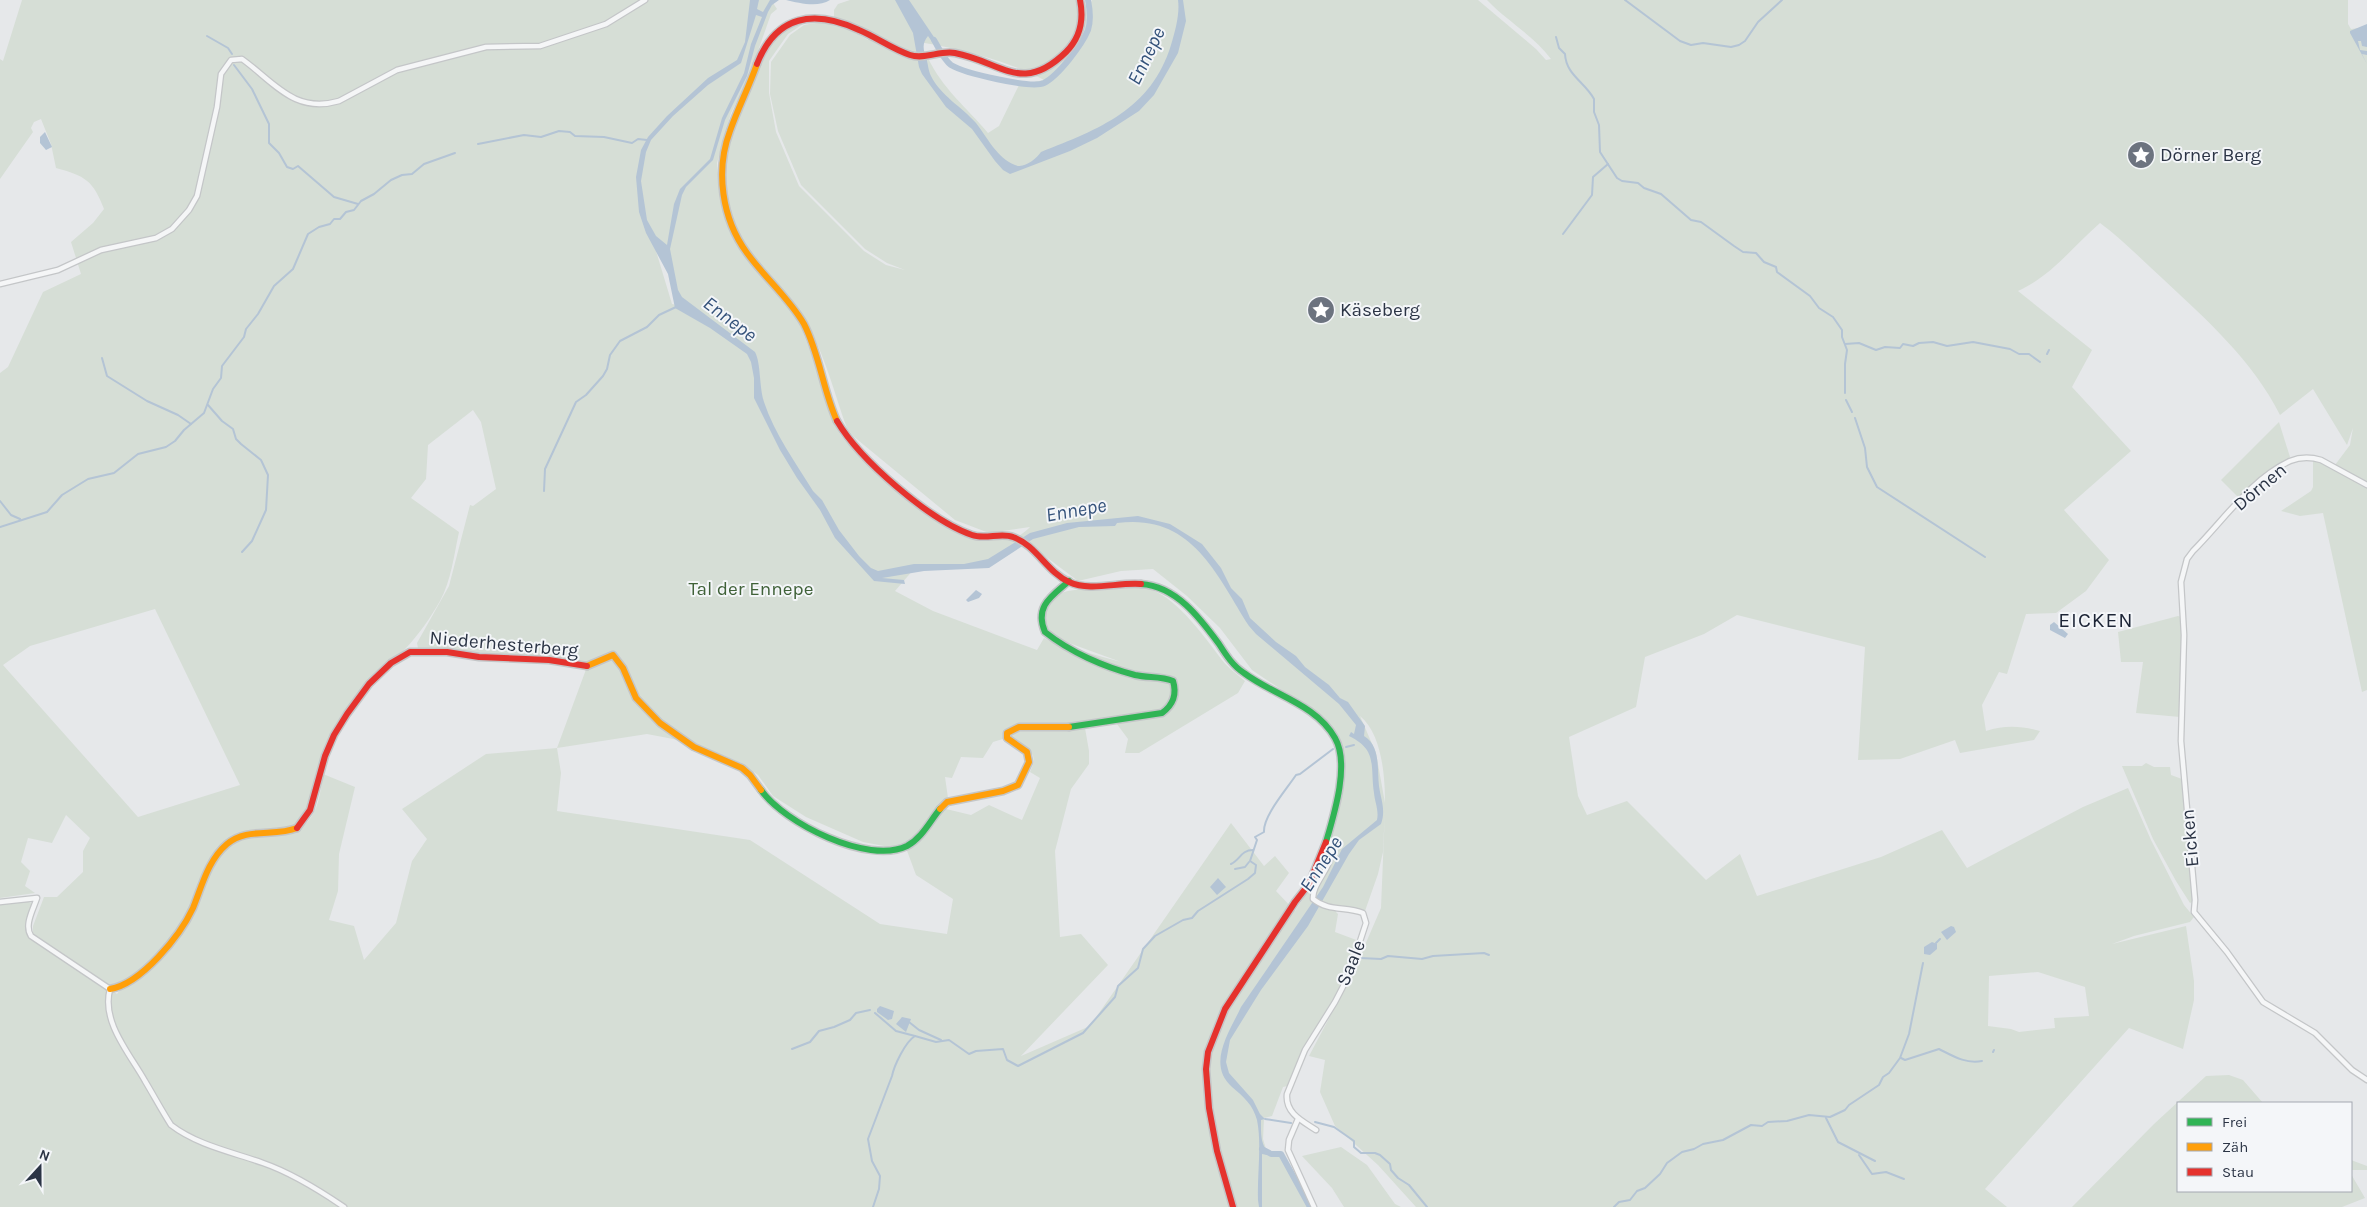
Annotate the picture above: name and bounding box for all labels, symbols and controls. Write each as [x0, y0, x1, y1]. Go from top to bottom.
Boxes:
water label: Ennepe [1122, 24, 1170, 88]
place icon: Dörner Berg [2126, 140, 2156, 170]
place label: Dörner Berg [2160, 144, 2262, 166]
water label: Ennepe [699, 291, 761, 347]
place icon: Käseberg [1306, 295, 1336, 325]
place label: Käseberg [1340, 299, 1420, 321]
street label: Dörnen [2229, 458, 2291, 516]
water label: Ennepe [1044, 493, 1108, 527]
park label: Tal der Ennepe [689, 578, 813, 600]
district label: EICKEN [2058, 608, 2134, 632]
street label: Niederhesterberg [429, 627, 580, 662]
street label: Eicken [2177, 808, 2203, 868]
water label: Ennepe [1295, 832, 1347, 896]
street label: Saale [1332, 937, 1370, 989]
legend [2177, 1102, 2352, 1192]
text: Frei [2222, 1113, 2247, 1131]
text: Zäh [2222, 1138, 2248, 1156]
north arrow [15, 1142, 65, 1192]
text: N [37, 1146, 52, 1165]
text: Stau [2222, 1163, 2254, 1181]

